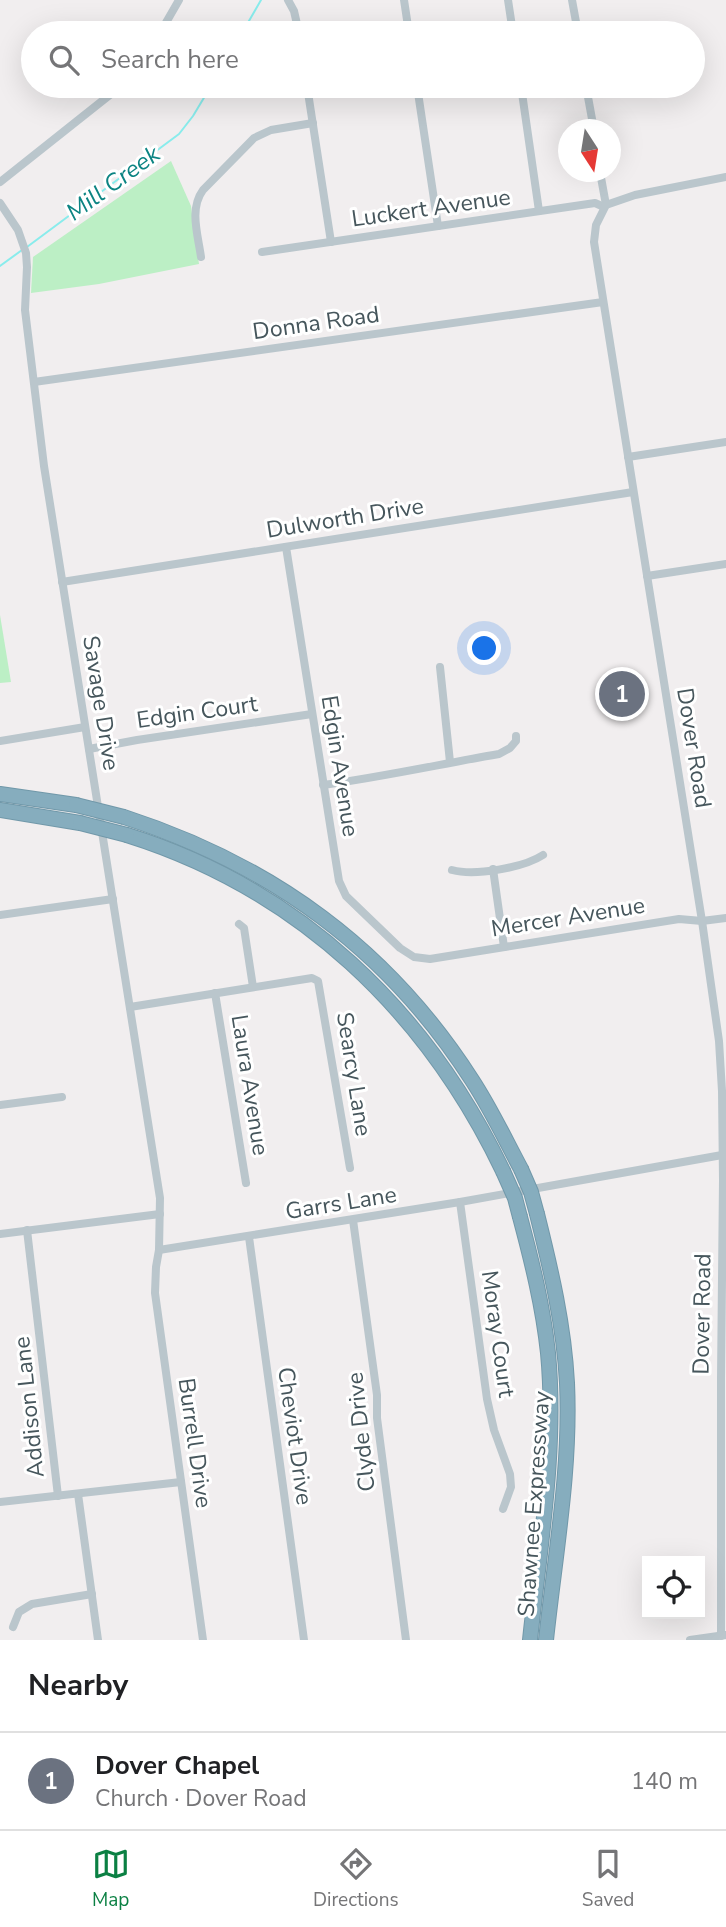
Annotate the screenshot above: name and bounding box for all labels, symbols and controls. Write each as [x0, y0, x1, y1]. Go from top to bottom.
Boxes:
search box [21, 21, 705, 98]
icon: search [45, 41, 83, 79]
text: Search here [101, 42, 239, 77]
north arrow [558, 119, 621, 182]
water label: Mill Creek [60, 138, 167, 228]
street label: Luckert Avenue [349, 181, 513, 235]
street label: Donna Road [251, 299, 381, 347]
street label: Dulworth Drive [264, 490, 426, 546]
your location [467, 631, 501, 665]
street label: Savage Drive [75, 633, 127, 773]
pin: 1 [599, 668, 645, 720]
street label: Dover Road [669, 686, 719, 810]
street label: Edgin Court [135, 688, 260, 736]
street label: Edgin Avenue [314, 693, 366, 839]
street label: Mercer Avenue [489, 890, 647, 944]
street label: Searcy Lane [329, 1010, 379, 1138]
street label: Laura Avenue [224, 1012, 276, 1158]
street label: Garrs Lane [283, 1179, 399, 1227]
street label: Dover Road [685, 1253, 719, 1375]
street label: Moray Court [474, 1269, 522, 1400]
street label: Addison Lane [6, 1335, 52, 1479]
street label: Cheviot Drive [270, 1365, 320, 1507]
street label: Clyde Drive [339, 1371, 383, 1493]
street label: Burrell Drive [171, 1376, 219, 1510]
street label: Shawnee Expressway [511, 1390, 557, 1618]
map controls [642, 1556, 705, 1619]
button: locate [642, 1556, 705, 1619]
text: Nearby [28, 1665, 128, 1706]
text: Dover Chapel [95, 1748, 259, 1783]
text: 1 [44, 1766, 58, 1797]
text: 140 m [631, 1766, 698, 1797]
text: Church · Dover Road [95, 1783, 307, 1814]
tab: Map [92, 1845, 130, 1913]
tab: Directions [313, 1845, 399, 1913]
tab: Saved [582, 1845, 634, 1913]

